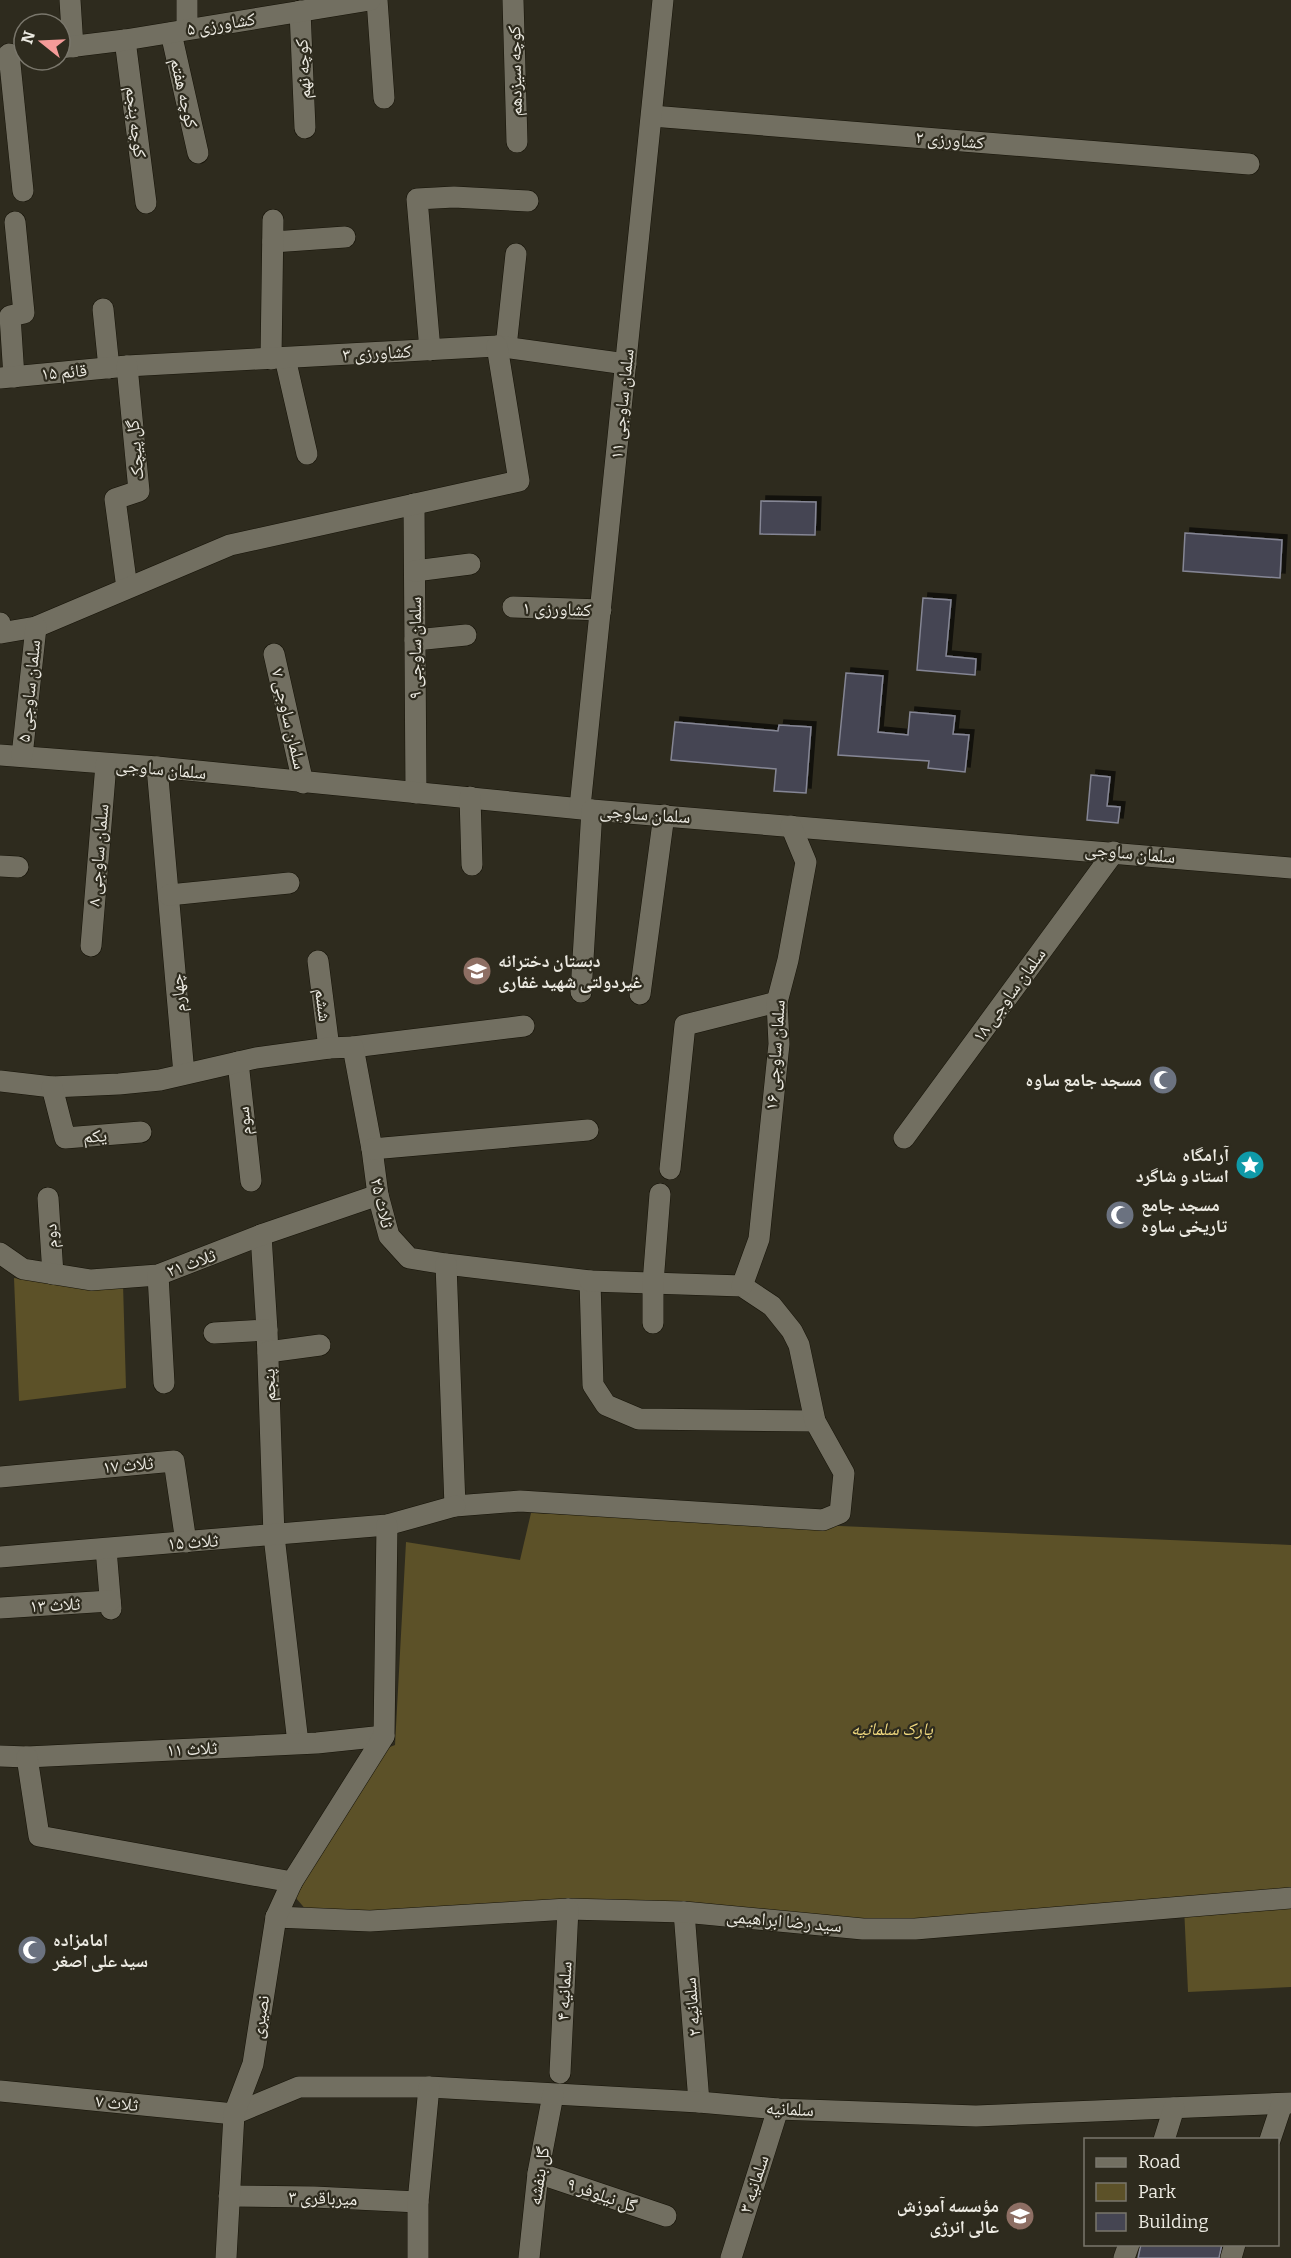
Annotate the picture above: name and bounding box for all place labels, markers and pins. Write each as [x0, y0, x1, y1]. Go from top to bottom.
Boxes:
place label: دبستان دخترانه غیردولتی شهید غفاری [498, 950, 642, 993]
school or university icon: دبستان دخترانه غیردولتی شهید غفاری [461, 955, 493, 987]
mosque icon: مسجد جامع ساوه [1147, 1064, 1179, 1096]
place label: مسجد جامع ساوه [1026, 1069, 1142, 1092]
place label: آرامگاه استاد و شاگرد [1136, 1144, 1229, 1187]
place icon: آرامگاه استاد و شاگرد [1234, 1149, 1266, 1181]
place label: مسجد جامع تاریخی ساوه [1141, 1194, 1227, 1237]
mosque icon: مسجد جامع تاریخی ساوه [1104, 1199, 1136, 1231]
place label: امامزاده سید علی اصغر [52, 1929, 148, 1972]
mosque icon: امامزاده سید علی اصغر [16, 1934, 48, 1966]
place label: مؤسسه آموزش عالی انرژی [897, 2195, 999, 2238]
school or university icon: مؤسسه آموزش عالی انرژی [1004, 2200, 1036, 2232]

